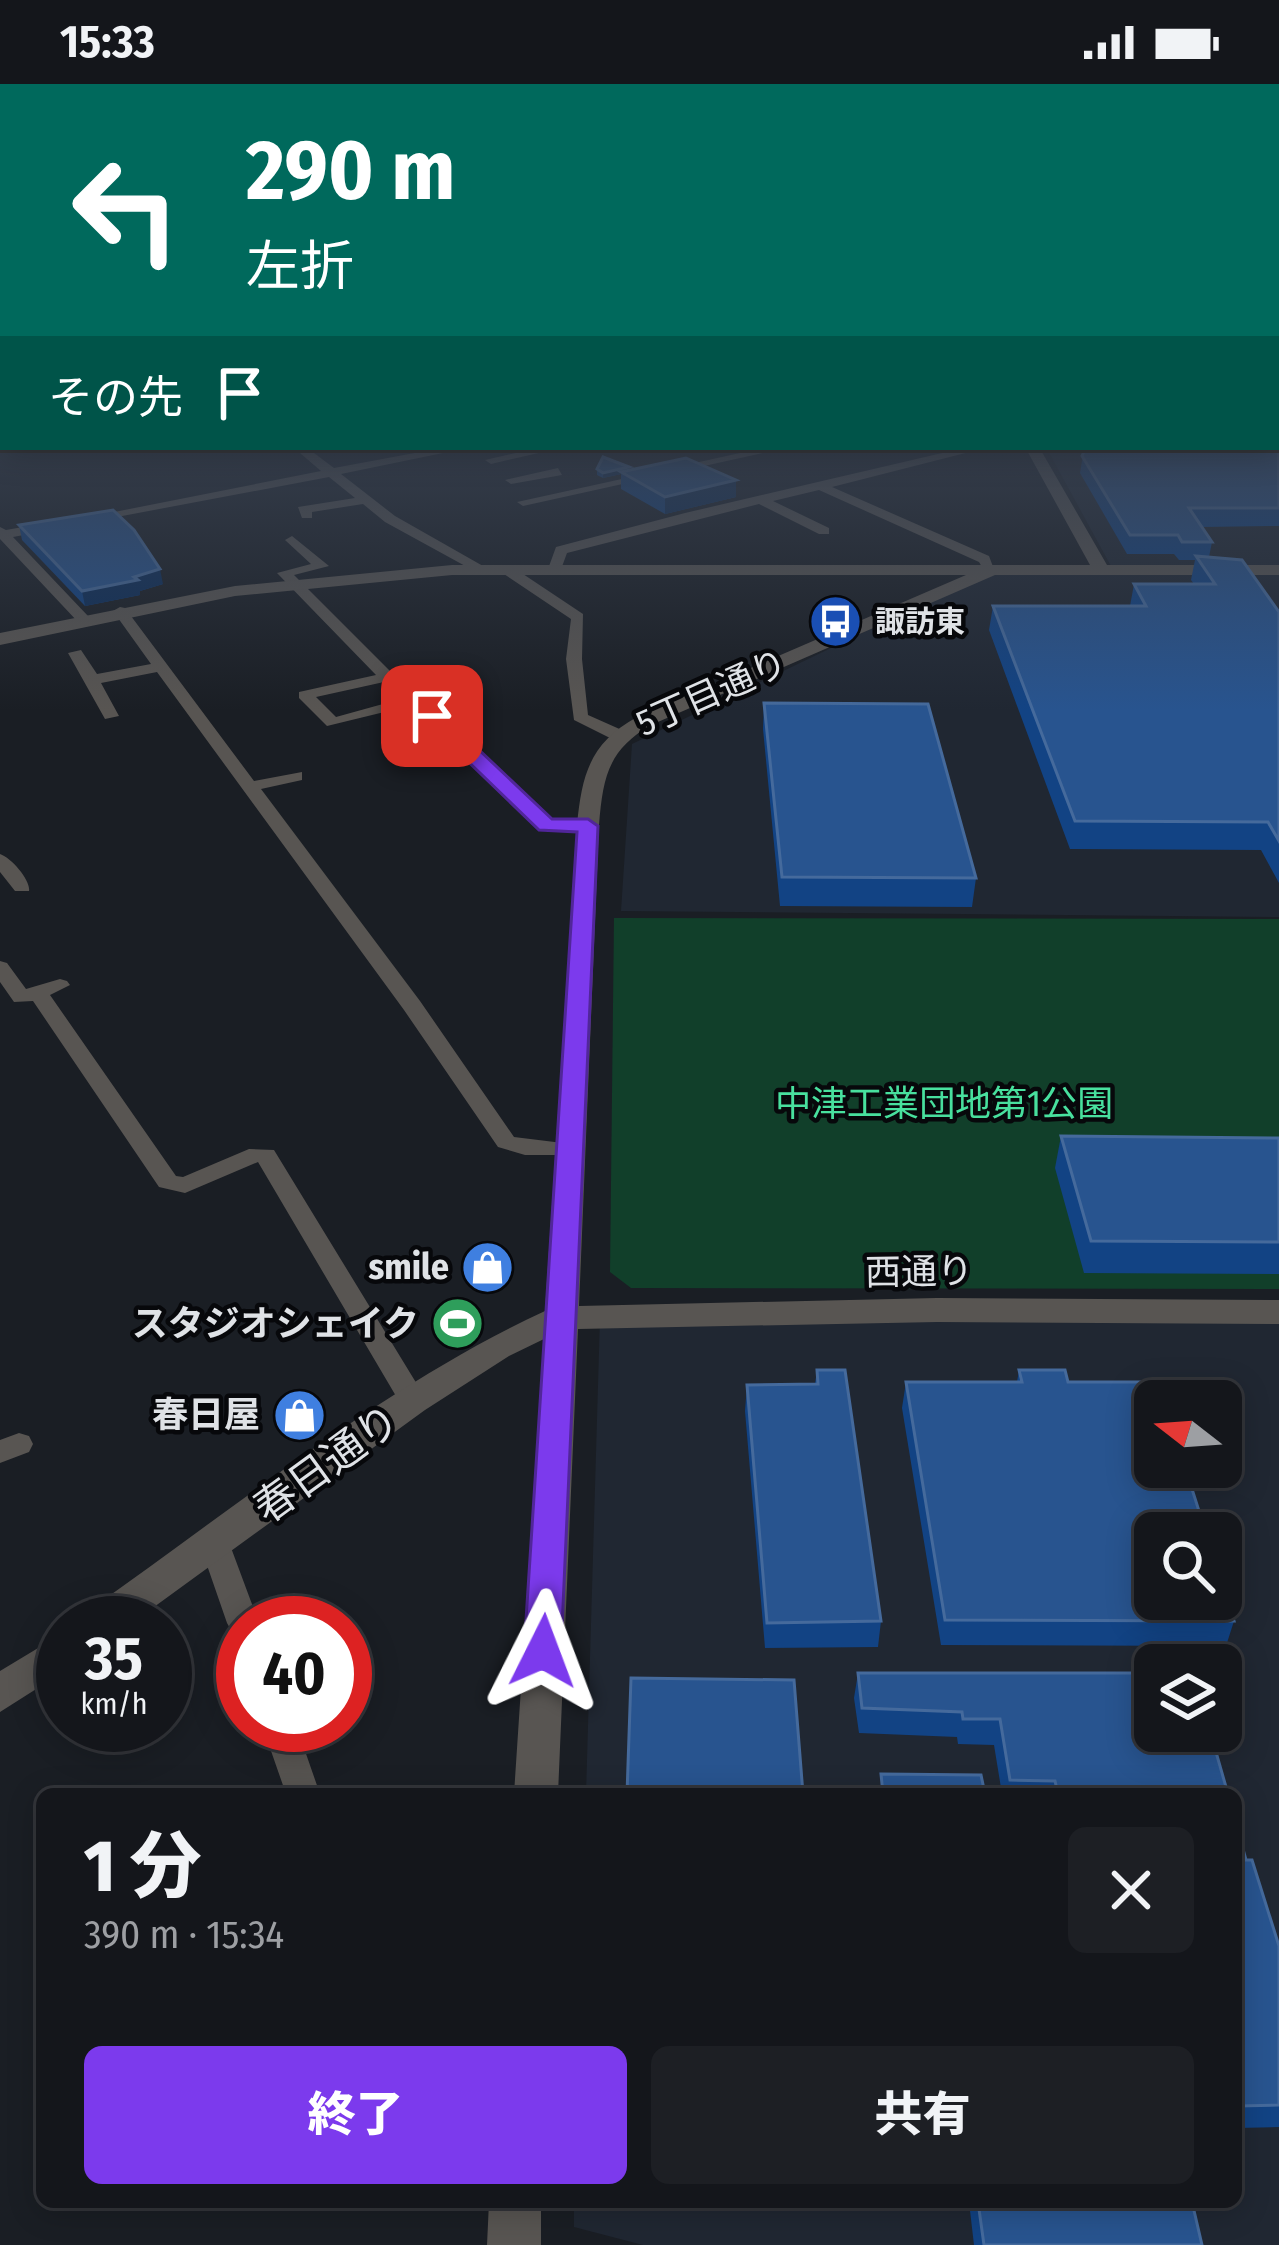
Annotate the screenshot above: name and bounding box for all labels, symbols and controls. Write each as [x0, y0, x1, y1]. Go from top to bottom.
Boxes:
text: 15:33 [60, 15, 155, 69]
text: 290 m [246, 120, 455, 221]
icon: left [48, 132, 204, 288]
text: 左折 [246, 235, 354, 299]
icon: arrive [207, 360, 273, 426]
text: その先 [48, 371, 183, 425]
bus stop icon: 諏訪東 [808, 594, 864, 650]
place label: 諏訪東 [875, 604, 965, 640]
street label: 5丁目通り [630, 640, 794, 746]
pin [381, 665, 483, 767]
icon: arrive [399, 683, 465, 749]
park label: 中津工業団地第1公園 [775, 1082, 1113, 1126]
shop icon: smile [460, 1239, 516, 1295]
place label: smile [369, 1245, 449, 1289]
street label: 西通り [865, 1249, 973, 1295]
sports icon: スタジオシェイク [430, 1296, 486, 1352]
place label: スタジオシェイク [132, 1302, 419, 1346]
north arrow [1134, 1380, 1242, 1488]
map controls [1134, 1380, 1242, 1752]
shop icon: 春日屋 [271, 1387, 327, 1443]
place label: 春日屋 [152, 1393, 260, 1437]
street label: 春日通り [244, 1394, 410, 1534]
button: search [1134, 1512, 1242, 1620]
position arrow [480, 1588, 606, 1714]
speed limit sign: 40 [216, 1596, 372, 1752]
text: 35 [85, 1623, 143, 1695]
button: layers [1134, 1644, 1242, 1752]
text: km/h [81, 1686, 147, 1722]
text: 1 分 [84, 1824, 202, 1910]
button: close [1068, 1827, 1194, 1953]
text: 390 m · 15:34 [84, 1912, 284, 1958]
button: 終了 [84, 2046, 627, 2184]
button: 共有 [651, 2046, 1194, 2184]

